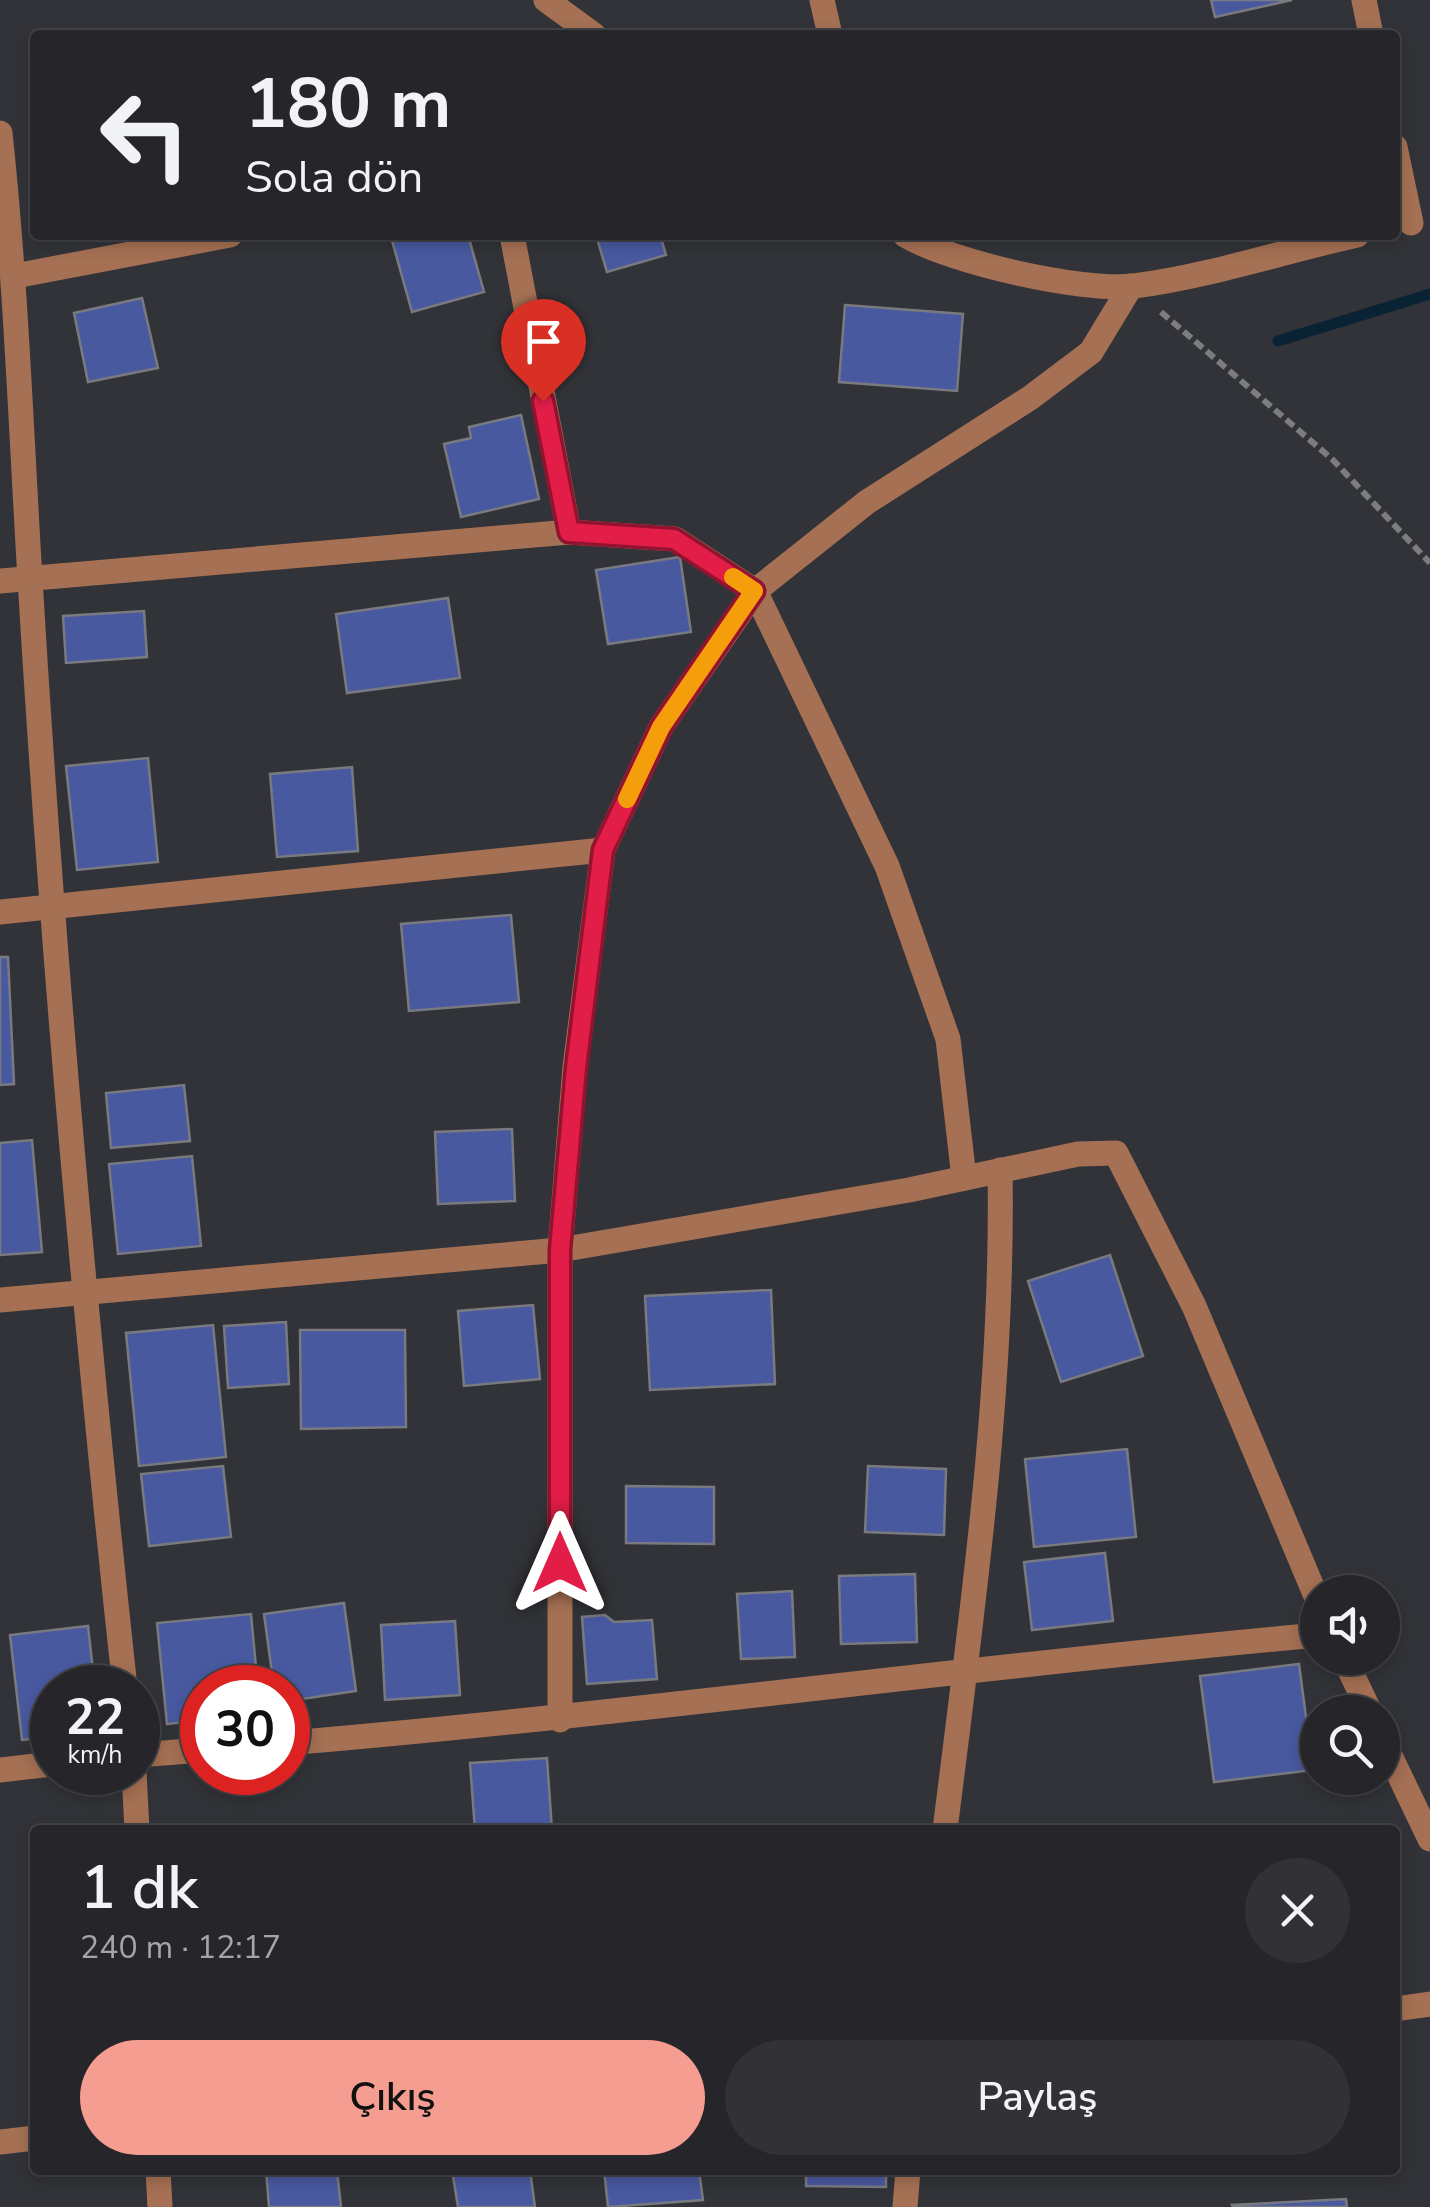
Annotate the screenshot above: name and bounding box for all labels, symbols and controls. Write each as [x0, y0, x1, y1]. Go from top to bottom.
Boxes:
text: 180 m [245, 56, 451, 152]
icon: left [80, 70, 210, 200]
text: Sola dön [245, 147, 423, 208]
pin [501, 299, 586, 402]
icon: arrive [516, 314, 571, 369]
position arrow [508, 1511, 612, 1615]
map controls [1300, 1575, 1400, 1795]
button: sound [1300, 1575, 1400, 1675]
speed limit sign: 30 [180, 1665, 310, 1795]
text: 22 [65, 1683, 125, 1752]
button: search [1300, 1695, 1400, 1795]
text: km/h [67, 1738, 123, 1772]
text: 1 dk [80, 1847, 198, 1929]
button: close [1245, 1858, 1350, 1963]
text: 240 m · 12:17 [80, 1926, 281, 1969]
button: Çıkış [80, 2040, 705, 2155]
button: Paylaş [725, 2040, 1350, 2155]

